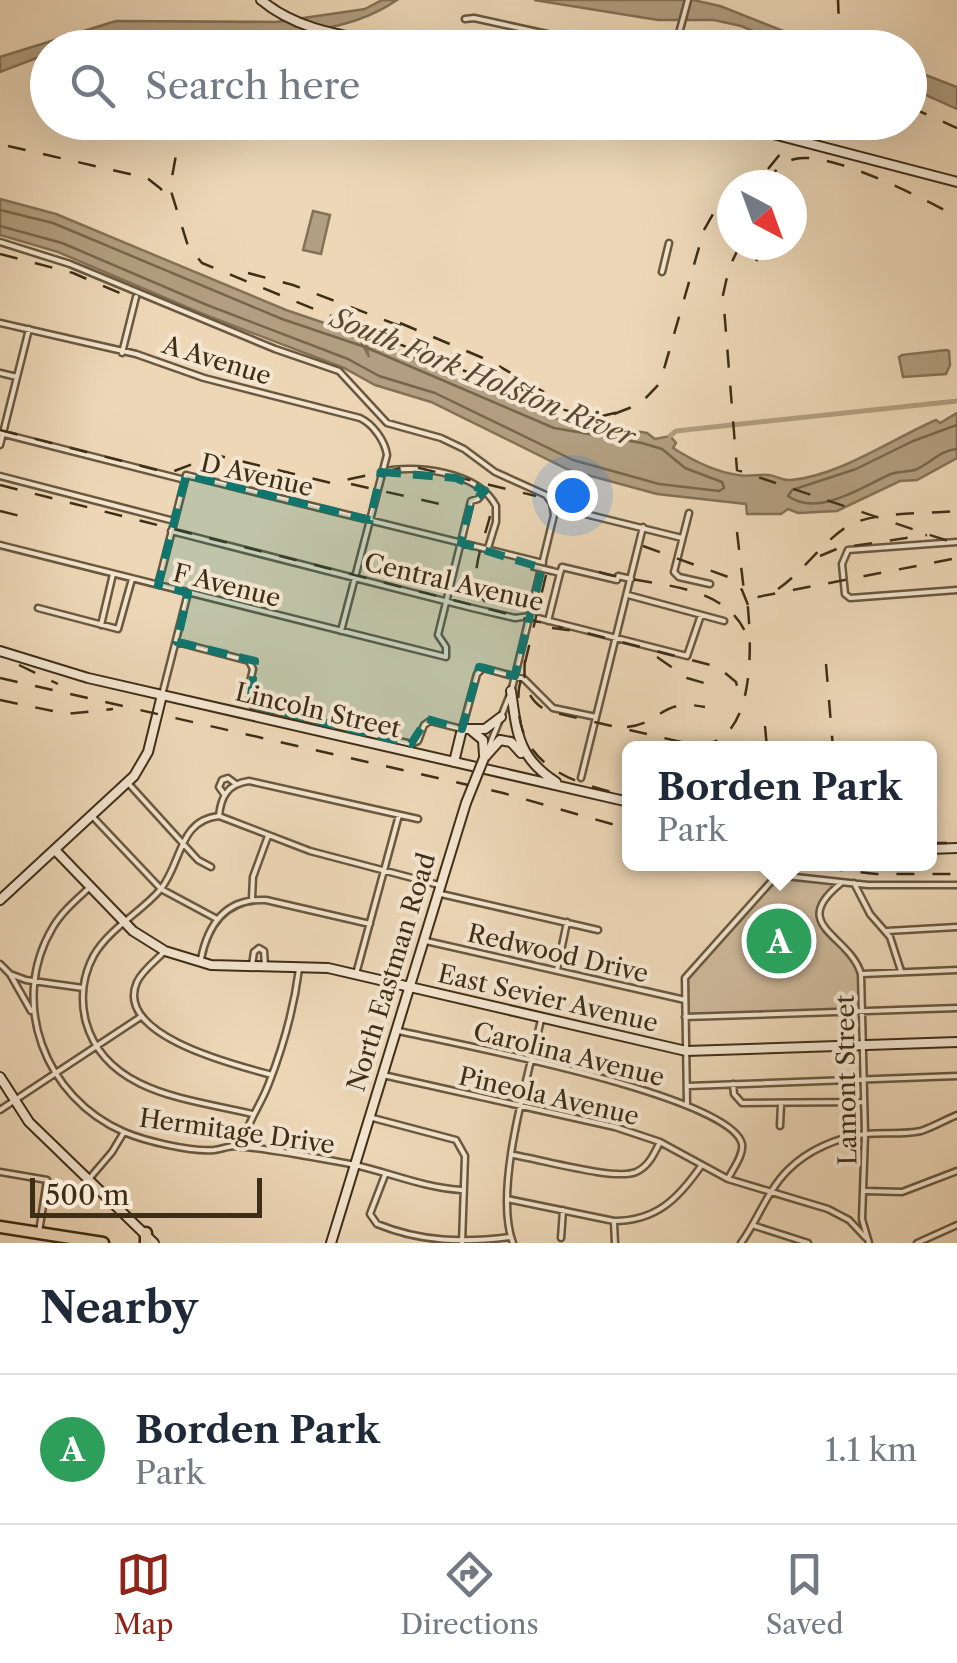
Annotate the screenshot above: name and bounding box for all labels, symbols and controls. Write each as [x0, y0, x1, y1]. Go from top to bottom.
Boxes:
search box [30, 30, 927, 140]
icon: search [65, 58, 120, 113]
text: Search here [145, 62, 360, 109]
north arrow [717, 170, 807, 260]
water label: South Fork Holston River [324, 300, 642, 454]
street label: A Avenue [158, 329, 275, 392]
street label: D Avenue [197, 447, 316, 504]
your location [547, 470, 598, 521]
street label: Central Avenue [361, 547, 547, 618]
street label: F Avenue [170, 557, 284, 614]
street label: Lincoln Street [232, 676, 404, 745]
popup [622, 741, 937, 871]
text: Borden Park [657, 763, 902, 810]
text: Park [657, 810, 727, 849]
street label: North Eastman Road [340, 849, 443, 1095]
pin: A [746, 904, 812, 978]
street label: Redwood Drive [464, 918, 651, 989]
street label: East Sevier Avenue [435, 958, 661, 1039]
street label: Lamont Street [830, 994, 863, 1165]
street label: Carolina Avenue [470, 1016, 668, 1093]
street label: Pineola Avenue [456, 1061, 642, 1132]
street label: Hermitage Drive [137, 1102, 337, 1161]
scale bar [30, 1173, 262, 1218]
text: 500 m [45, 1178, 129, 1212]
text: Nearby [40, 1282, 198, 1334]
text: Borden Park [135, 1406, 380, 1453]
text: A [60, 1430, 85, 1469]
text: 1.1 km [825, 1430, 917, 1469]
text: Park [135, 1453, 205, 1492]
tab: Map [113, 1547, 174, 1641]
tab: Directions [400, 1547, 539, 1641]
tab: Saved [766, 1547, 844, 1641]

